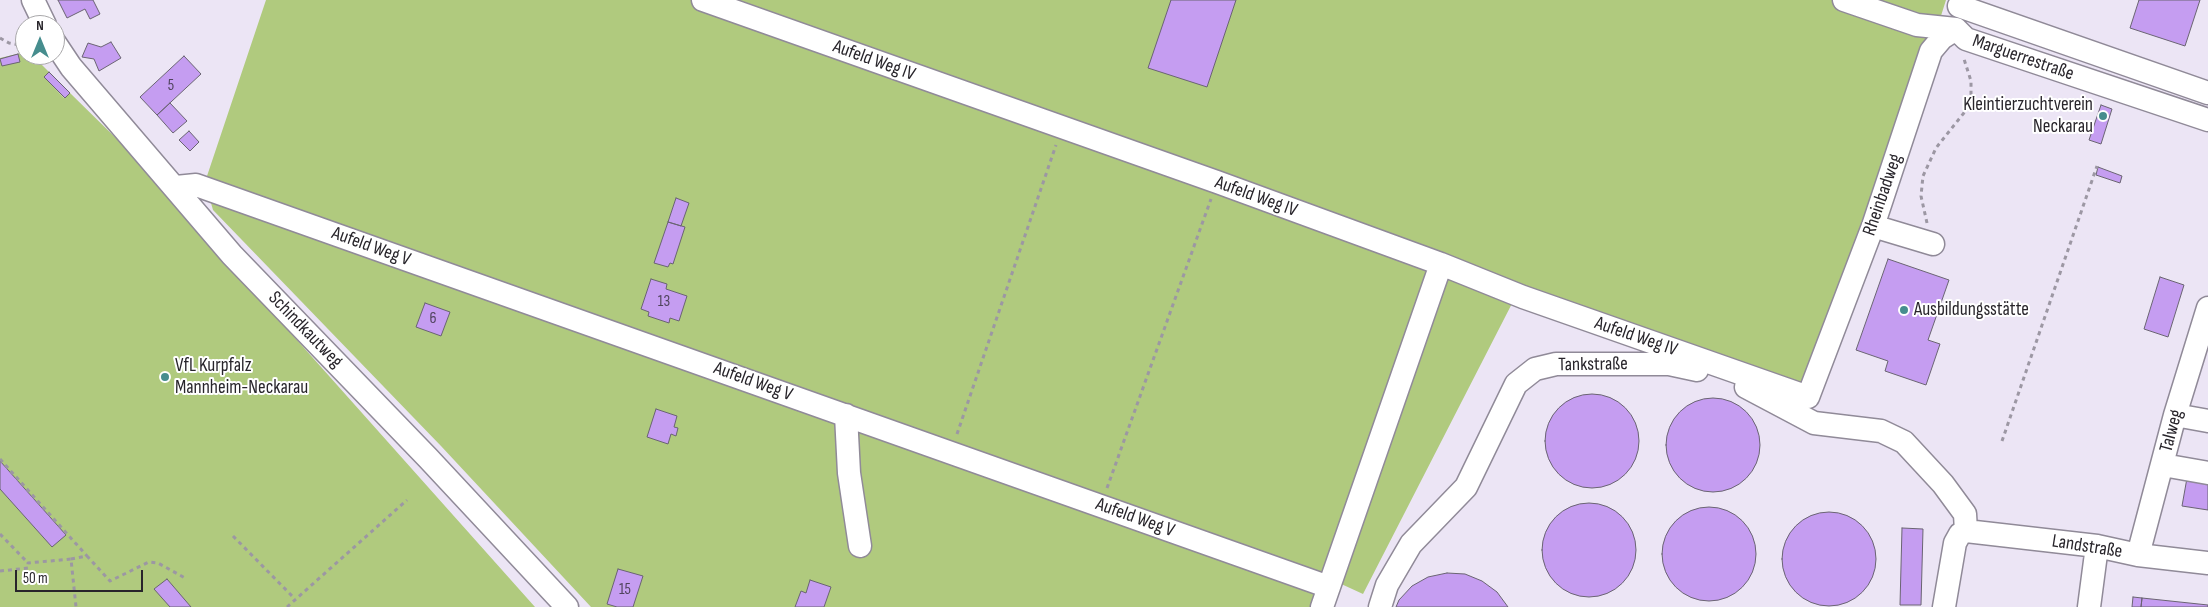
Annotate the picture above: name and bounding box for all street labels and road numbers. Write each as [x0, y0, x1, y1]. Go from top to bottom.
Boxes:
street label: Marguerrestraße [1969, 30, 2077, 86]
street label: Aufeld Weg IV [830, 36, 918, 86]
street label: Rheinbadweg [1858, 151, 1908, 239]
street label: Aufeld Weg IV [1212, 172, 1300, 222]
street label: Aufeld Weg V [329, 222, 413, 272]
street label: Schindkautweg [263, 287, 347, 373]
street label: Aufeld Weg IV [1592, 312, 1680, 362]
street label: Tankstraße [1558, 353, 1628, 377]
street label: Aufeld Weg V [711, 357, 795, 407]
street label: Talweg [2155, 407, 2189, 455]
street label: Aufeld Weg V [1093, 493, 1177, 543]
street label: Landstraße [2050, 530, 2124, 564]

